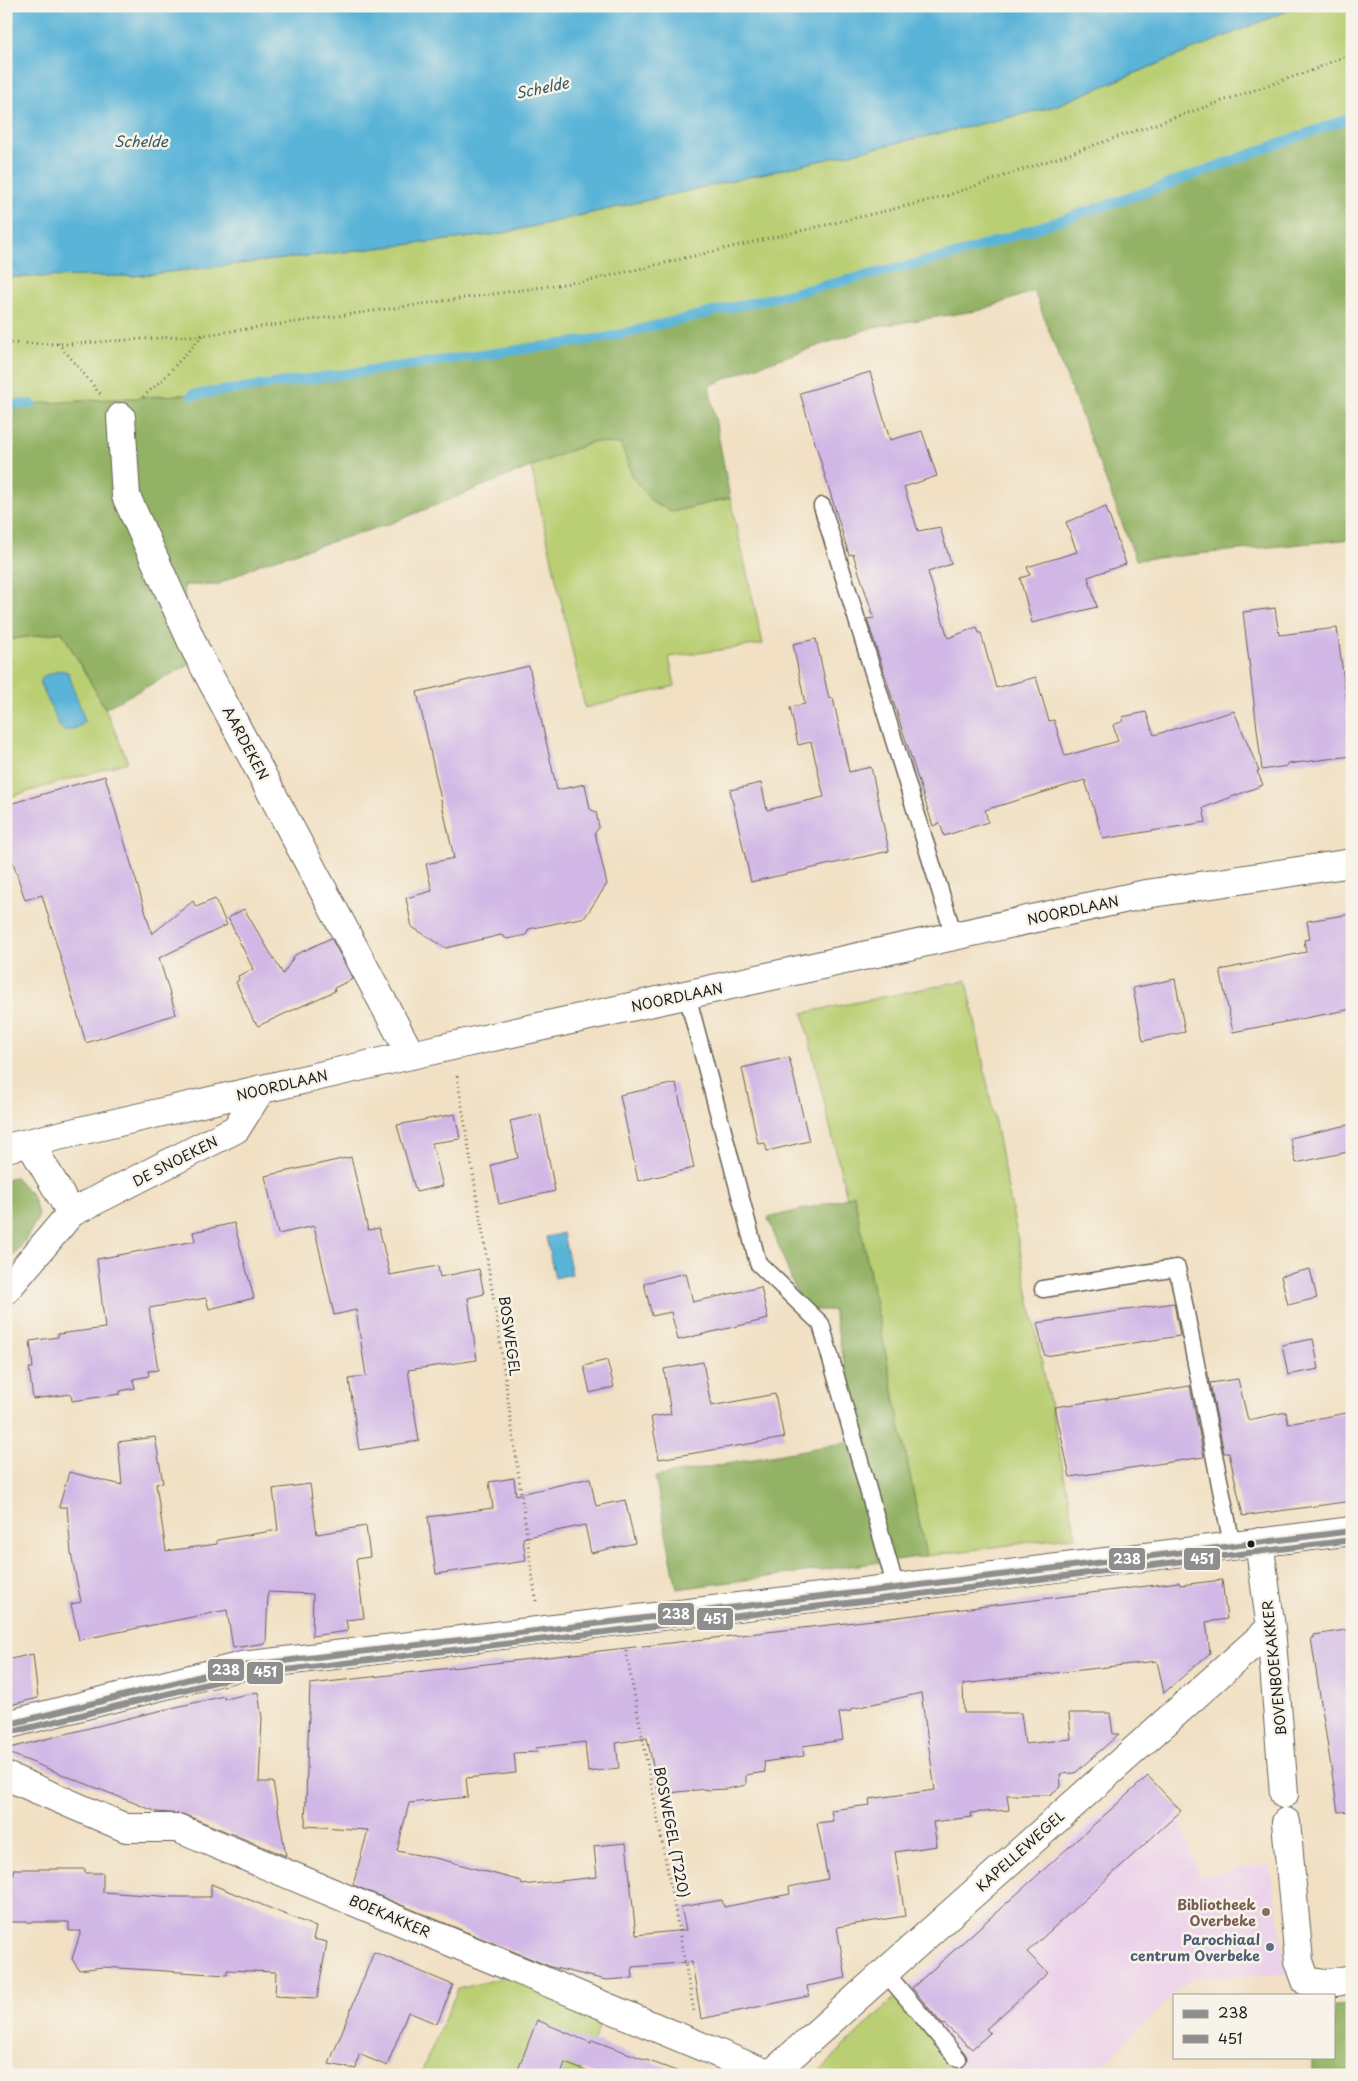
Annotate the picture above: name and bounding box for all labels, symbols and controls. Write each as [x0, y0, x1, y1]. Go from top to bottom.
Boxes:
water label: Schelde [513, 70, 571, 104]
water label: Schelde [114, 129, 169, 152]
street label: AARDEKEN [218, 702, 274, 784]
street label: NOORDLAAN [1025, 890, 1121, 930]
street label: NOORDLAAN [629, 977, 725, 1017]
street label: NOORDLAAN [234, 1064, 330, 1106]
street label: DE SNOEKEN [129, 1131, 221, 1191]
street label: BOSWEGEL [494, 1295, 526, 1378]
unlabelled marker [1246, 1539, 1256, 1549]
line badge: 238 [1108, 1547, 1146, 1571]
line badge: 451 [1183, 1547, 1221, 1571]
text: 238 [1113, 1548, 1141, 1569]
text: 451 [1190, 1548, 1214, 1569]
street label: BOVENBOEKAKKER [1256, 1599, 1292, 1737]
line badge: 238 [657, 1602, 695, 1626]
text: 238 [662, 1603, 690, 1624]
line badge: 451 [696, 1607, 734, 1631]
text: 451 [703, 1608, 727, 1629]
line badge: 238 [207, 1658, 245, 1682]
text: 238 [212, 1659, 240, 1680]
line badge: 451 [246, 1661, 284, 1685]
text: 451 [253, 1661, 277, 1682]
street label: BOSWEGEL (T220) [649, 1765, 695, 1899]
street label: KAPELLEWEGEL [971, 1806, 1069, 1896]
street label: BOEKAKKER [346, 1889, 434, 1943]
place label: Bibliotheek Overbeke [1177, 1894, 1257, 1931]
marker: Bibliotheek Overbeke [1260, 1906, 1272, 1918]
place label: Parochiaal centrum Overbeke [1130, 1929, 1260, 1966]
marker: Parochiaal centrum Overbeke [1264, 1941, 1276, 1953]
legend [1173, 1994, 1336, 2058]
text: 238 [1218, 2000, 1248, 2023]
text: 451 [1218, 2026, 1243, 2049]

